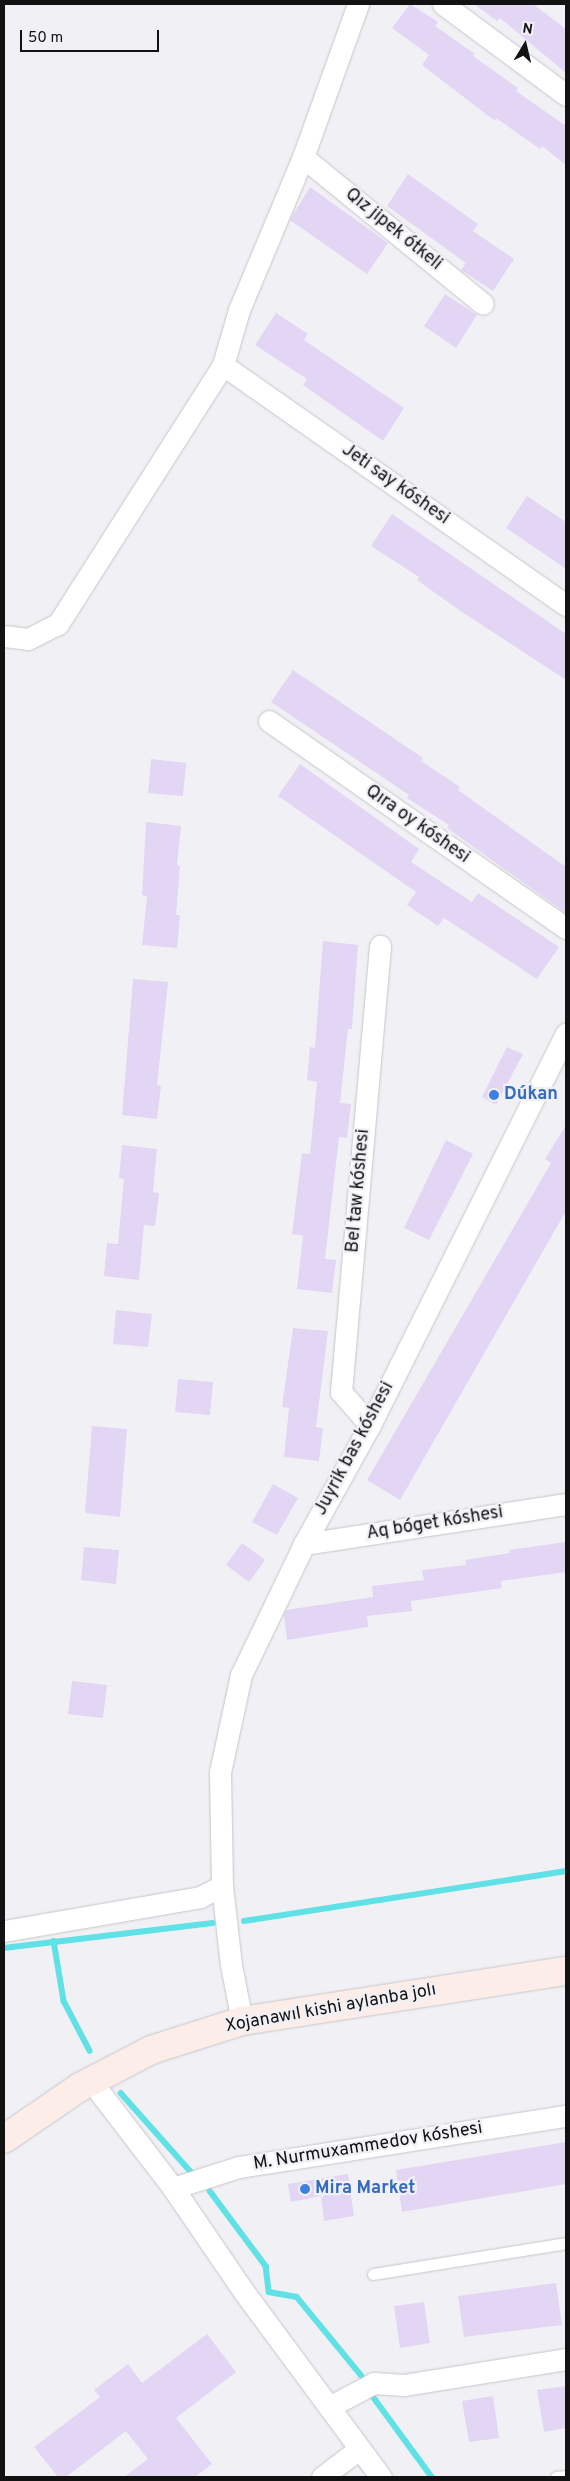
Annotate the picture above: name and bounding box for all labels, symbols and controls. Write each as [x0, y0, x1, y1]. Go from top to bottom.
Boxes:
scale bar [22, 20, 161, 52]
north arrow [500, 20, 550, 70]
text: N [521, 21, 534, 39]
text: 50 m [28, 29, 63, 48]
street label: Qız jipek ótkeli [340, 184, 446, 276]
street label: Jeti say kóshesi [337, 440, 453, 530]
street label: Qıra oy kóshesi [361, 781, 473, 869]
place label: Dúkan [504, 1084, 558, 1106]
marker: Dúkan [488, 1089, 500, 1101]
street label: Bel taw kóshesi [343, 1128, 375, 1254]
street label: Juyrik bas kóshesi [311, 1379, 399, 1519]
street label: Aq bóget kóshesi [365, 1503, 505, 1545]
street label: Xojanawıl kishi aylanba jolı [224, 1980, 438, 2038]
street label: M. Nurmuxammedov kóshesi [252, 2118, 484, 2176]
place label: Mira Market [315, 2178, 415, 2200]
marker: Mira Market [299, 2183, 311, 2195]

